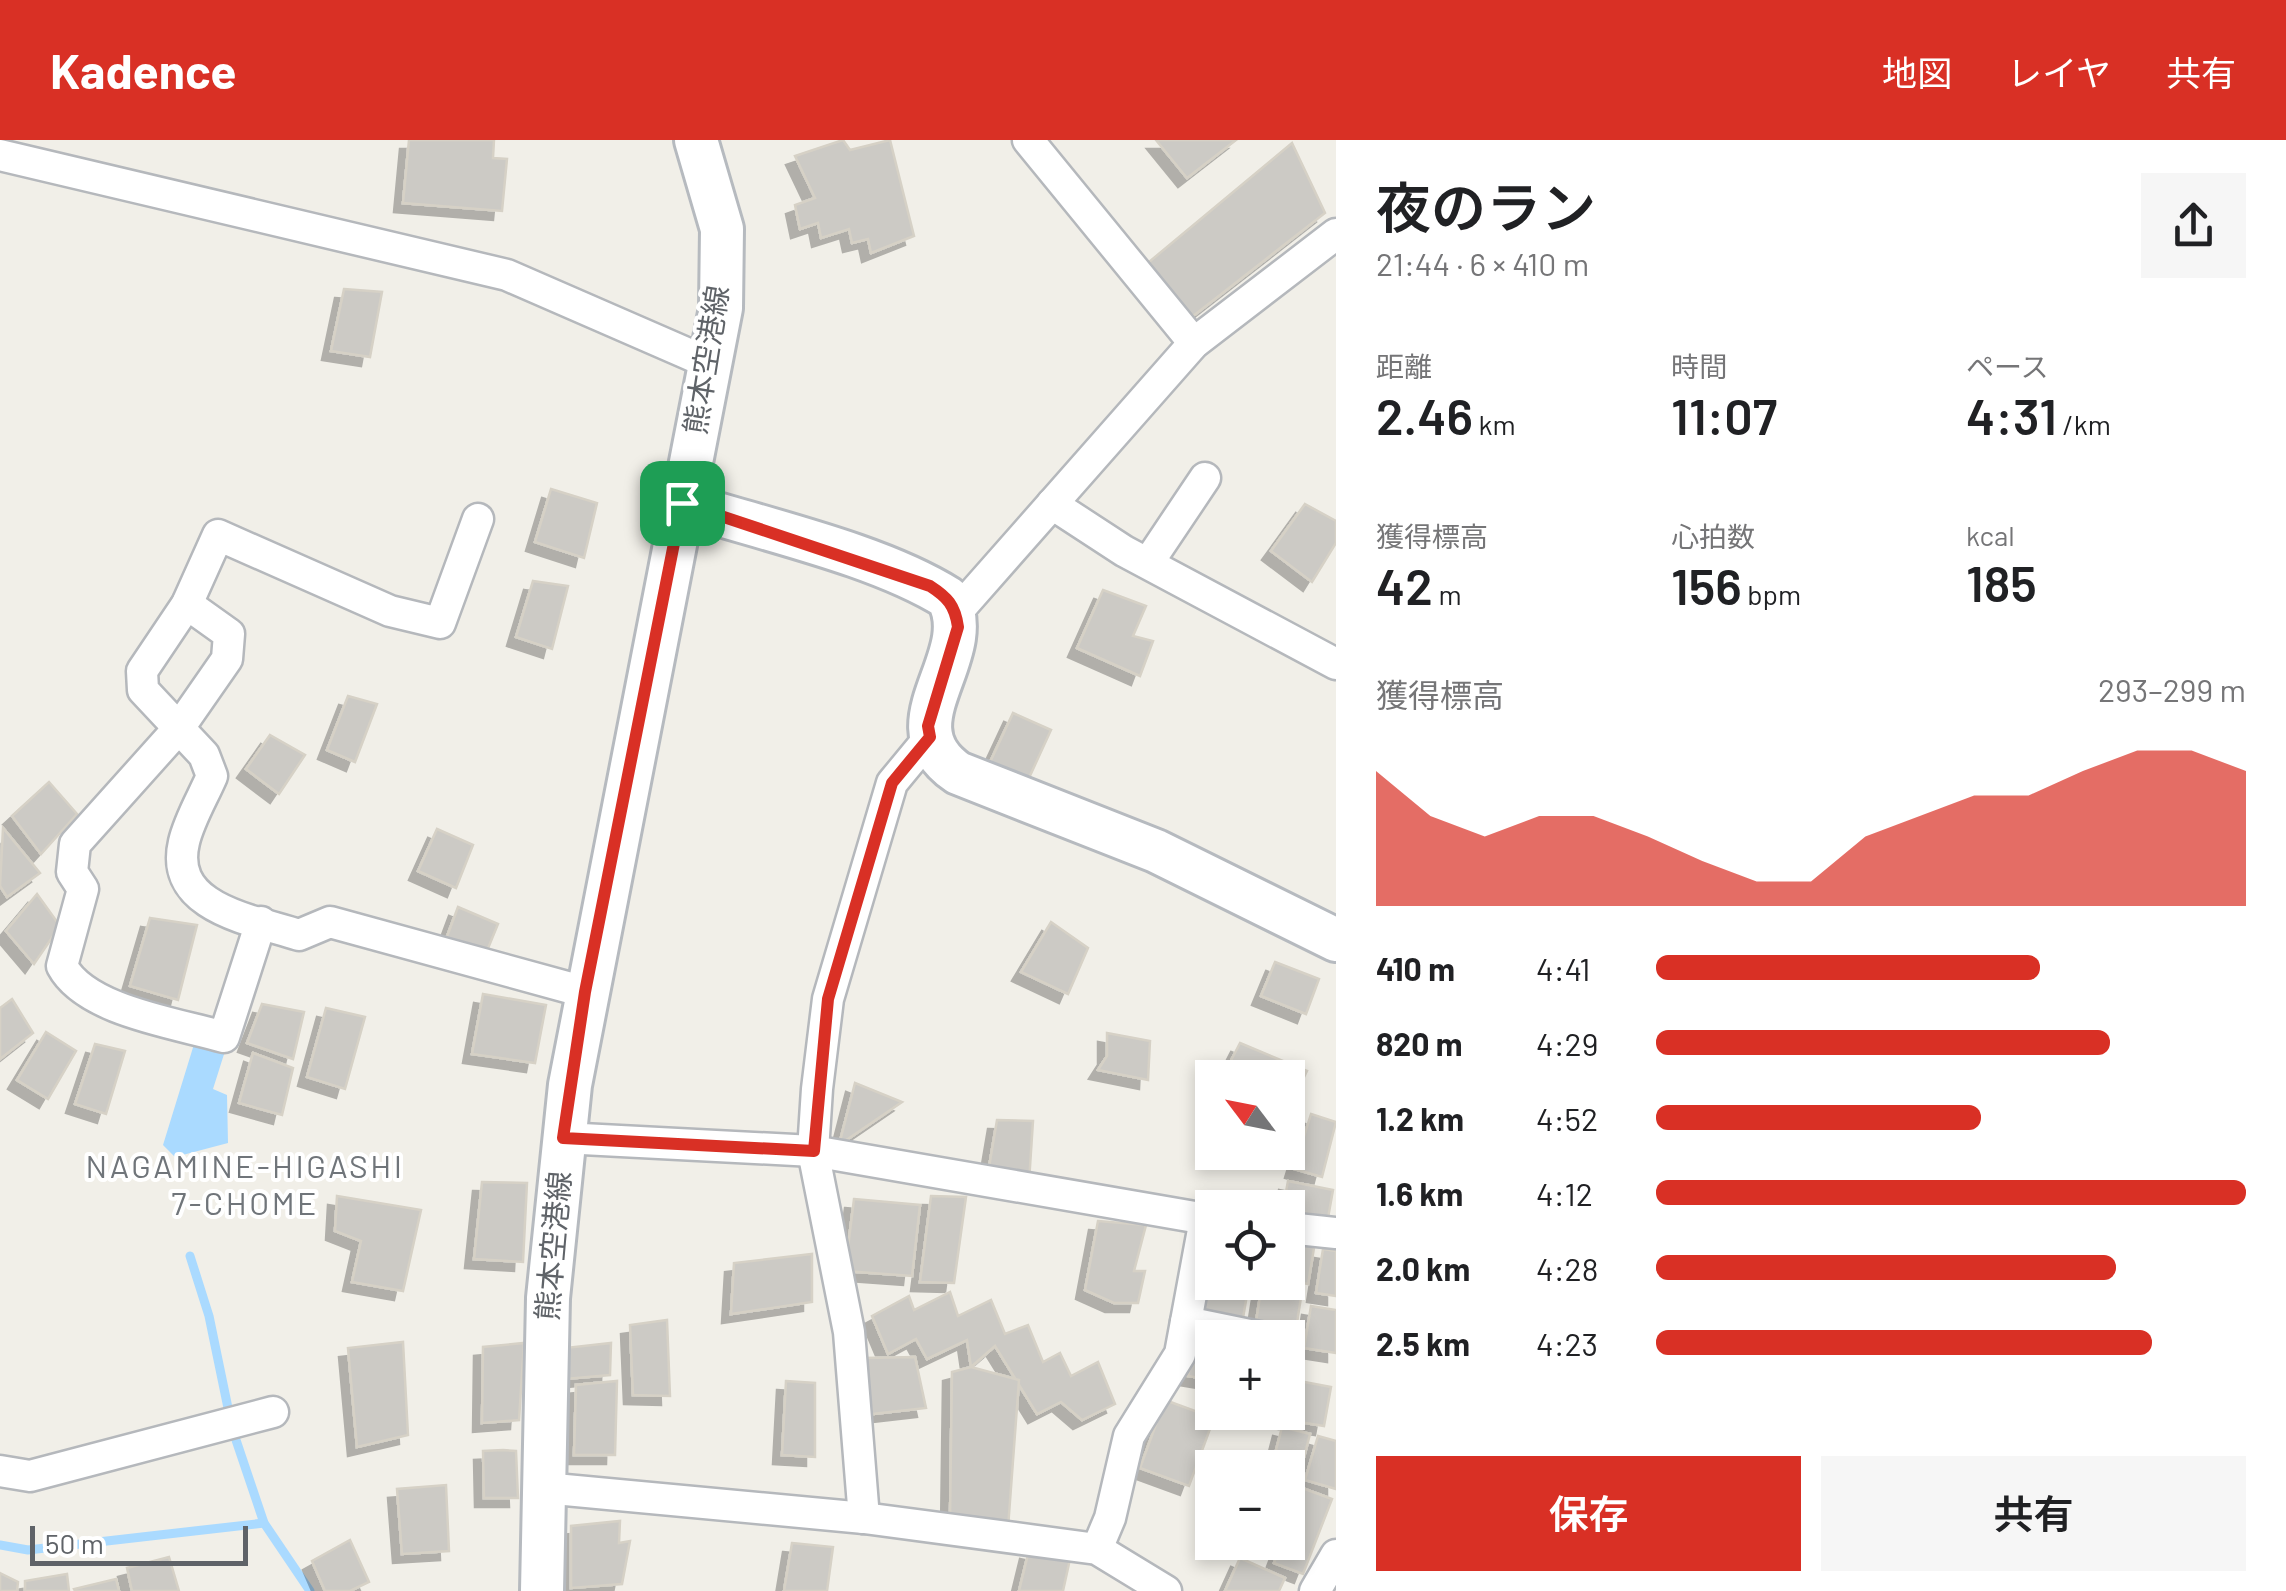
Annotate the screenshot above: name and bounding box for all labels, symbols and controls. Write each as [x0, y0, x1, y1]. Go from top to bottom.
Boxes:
text: Kadence [50, 41, 237, 99]
text: 地図 [1882, 51, 1952, 93]
text: レイヤ [2007, 51, 2111, 93]
text: 共有 [2166, 51, 2236, 93]
text: 夜のラン [1376, 173, 1596, 239]
button: share [2141, 173, 2246, 278]
text: 21:44 · 6 × 410 m [1376, 244, 1589, 282]
street label: 熊本空港線 [676, 283, 735, 437]
text: 距離 [1376, 349, 1432, 383]
text: 時間 [1671, 349, 1727, 383]
text: ペース [1966, 349, 2049, 383]
text: 2.46 [1376, 385, 1473, 445]
text: 11:07 [1671, 385, 1777, 445]
text: 4:31 [1966, 385, 2057, 445]
text: km [1473, 407, 1516, 441]
text: /km [2057, 407, 2111, 441]
pin [640, 461, 725, 546]
icon: arrive [655, 476, 710, 531]
text: kcal [1966, 518, 2015, 552]
text: 獲得標高 [1376, 519, 1488, 553]
text: 心拍数 [1671, 519, 1755, 553]
text: 185 [1966, 552, 2037, 612]
text: 42 [1376, 555, 1433, 615]
text: 156 [1671, 555, 1742, 615]
text: m [1433, 577, 1462, 611]
text: bpm [1742, 577, 1801, 611]
text: 293–299 m [2098, 670, 2246, 708]
text: 獲得標高 [1376, 675, 1504, 713]
text: 410 m [1376, 949, 1455, 987]
text: 4:41 [1536, 949, 1590, 987]
text: 820 m [1376, 1024, 1463, 1062]
text: 4:29 [1536, 1024, 1598, 1062]
north arrow [1195, 1060, 1305, 1170]
map controls [1195, 1060, 1305, 1560]
text: 1.2 km [1376, 1099, 1464, 1137]
text: 4:52 [1536, 1099, 1598, 1137]
district label: NAGAMINE-HIGASHI 7-CHOME [86, 1146, 404, 1221]
street label: 熊本空港線 [528, 1170, 576, 1322]
text: 1.6 km [1376, 1174, 1463, 1212]
text: 4:12 [1536, 1174, 1593, 1212]
button: locate [1195, 1190, 1305, 1300]
text: 2.0 km [1376, 1249, 1470, 1287]
text: 4:28 [1536, 1249, 1598, 1287]
button: + [1195, 1320, 1305, 1430]
text: 2.5 km [1376, 1324, 1470, 1362]
text: 4:23 [1536, 1324, 1598, 1362]
button: − [1195, 1450, 1305, 1560]
button: 保存 [1376, 1456, 1801, 1571]
button: 共有 [1821, 1456, 2246, 1571]
scale bar [30, 1521, 248, 1566]
text: 50 m [45, 1526, 104, 1560]

